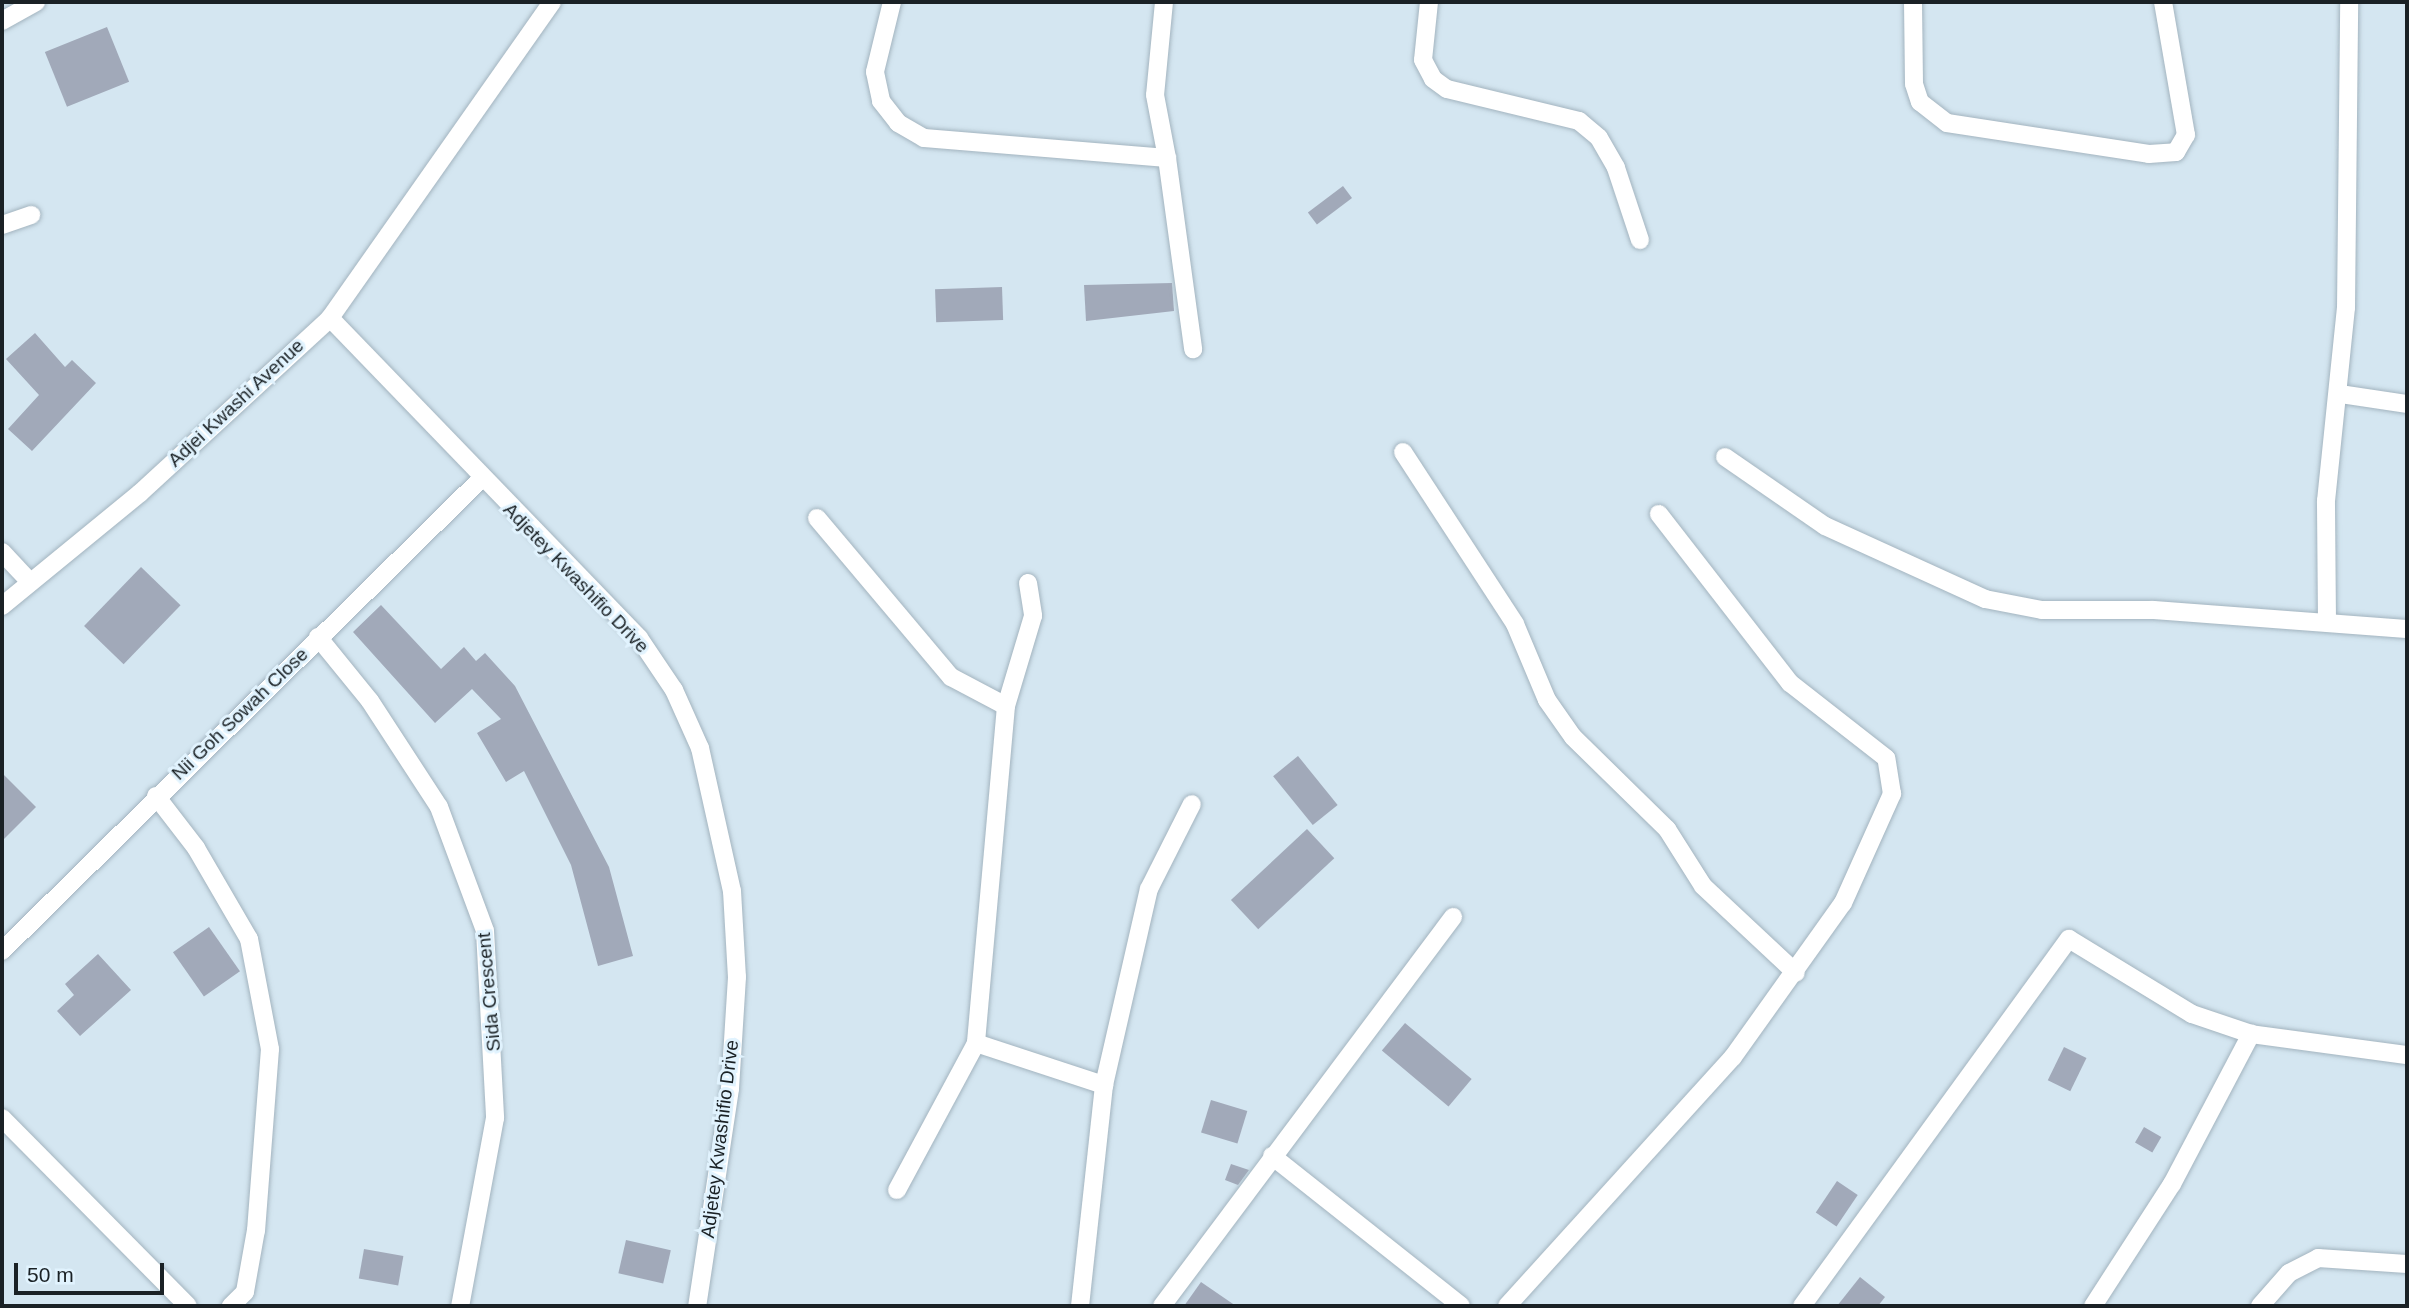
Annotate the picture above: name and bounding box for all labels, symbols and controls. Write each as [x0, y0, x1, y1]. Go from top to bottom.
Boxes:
street label: Adjei Kwashi Avenue [163, 334, 309, 472]
street label: Adjetey Kwashifio Drive [498, 498, 654, 658]
street label: Nii Goh Sowah Close [167, 643, 313, 785]
street label: Sida Crescent [472, 932, 506, 1052]
street label: Adjetey Kwashifio Drive [697, 1039, 743, 1239]
scale bar [18, 1248, 168, 1292]
text: 50 m [27, 1263, 74, 1286]

